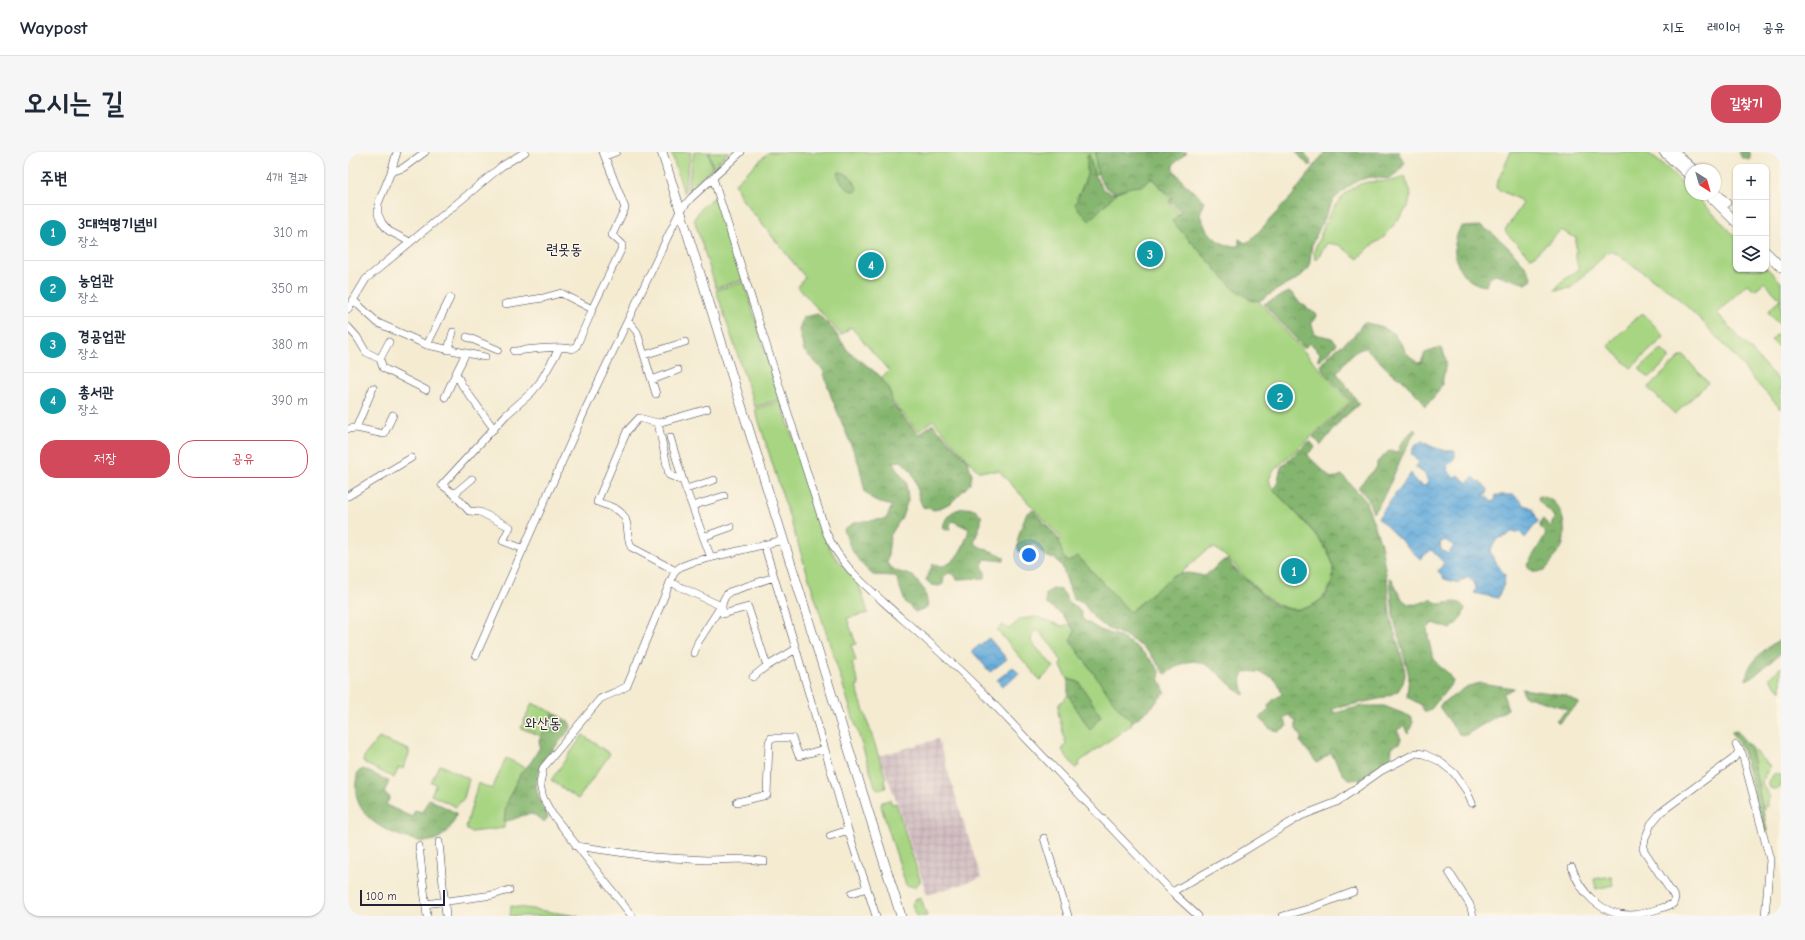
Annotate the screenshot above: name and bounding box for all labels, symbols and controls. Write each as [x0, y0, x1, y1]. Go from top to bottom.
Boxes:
text: Waypost [20, 17, 88, 39]
text: 지도 [1662, 19, 1685, 36]
text: 레이어 [1707, 19, 1740, 36]
text: 공유 [1762, 19, 1785, 36]
button: 길찾기 [1711, 85, 1781, 123]
text: 오시는 길 [24, 87, 124, 119]
north arrow [1685, 164, 1721, 200]
map controls [1733, 164, 1769, 272]
button: + [1733, 164, 1769, 200]
text: 주변 [40, 169, 67, 188]
text: 4개 결과 [266, 170, 308, 185]
button: − [1733, 200, 1769, 236]
text: 3대혁명기념비 [78, 215, 158, 233]
text: 1 [50, 225, 56, 240]
text: 310 m [273, 225, 308, 240]
text: 장소 [78, 234, 99, 249]
button: layers [1733, 236, 1769, 272]
pin: 3 [1137, 239, 1163, 269]
district label: 련못동 [546, 240, 582, 258]
pin: 4 [858, 250, 884, 280]
text: 농업관 [78, 271, 114, 289]
text: 2 [50, 281, 56, 296]
text: 350 m [271, 281, 308, 296]
text: 장소 [78, 290, 99, 305]
text: 경공업관 [78, 327, 126, 345]
text: 3 [50, 337, 56, 352]
text: 380 m [272, 337, 308, 352]
text: 장소 [78, 346, 99, 361]
pin: 2 [1267, 382, 1293, 412]
text: 총서관 [78, 383, 114, 401]
text: 4 [50, 393, 56, 408]
text: 390 m [272, 393, 308, 408]
text: 장소 [78, 402, 99, 417]
button: 저장 [40, 440, 170, 478]
button: 공유 [178, 440, 308, 478]
your location [1019, 545, 1039, 565]
pin: 1 [1281, 556, 1307, 586]
district label: 와산동 [525, 714, 561, 732]
scale bar [360, 888, 445, 907]
text: 100 m [366, 890, 397, 903]

